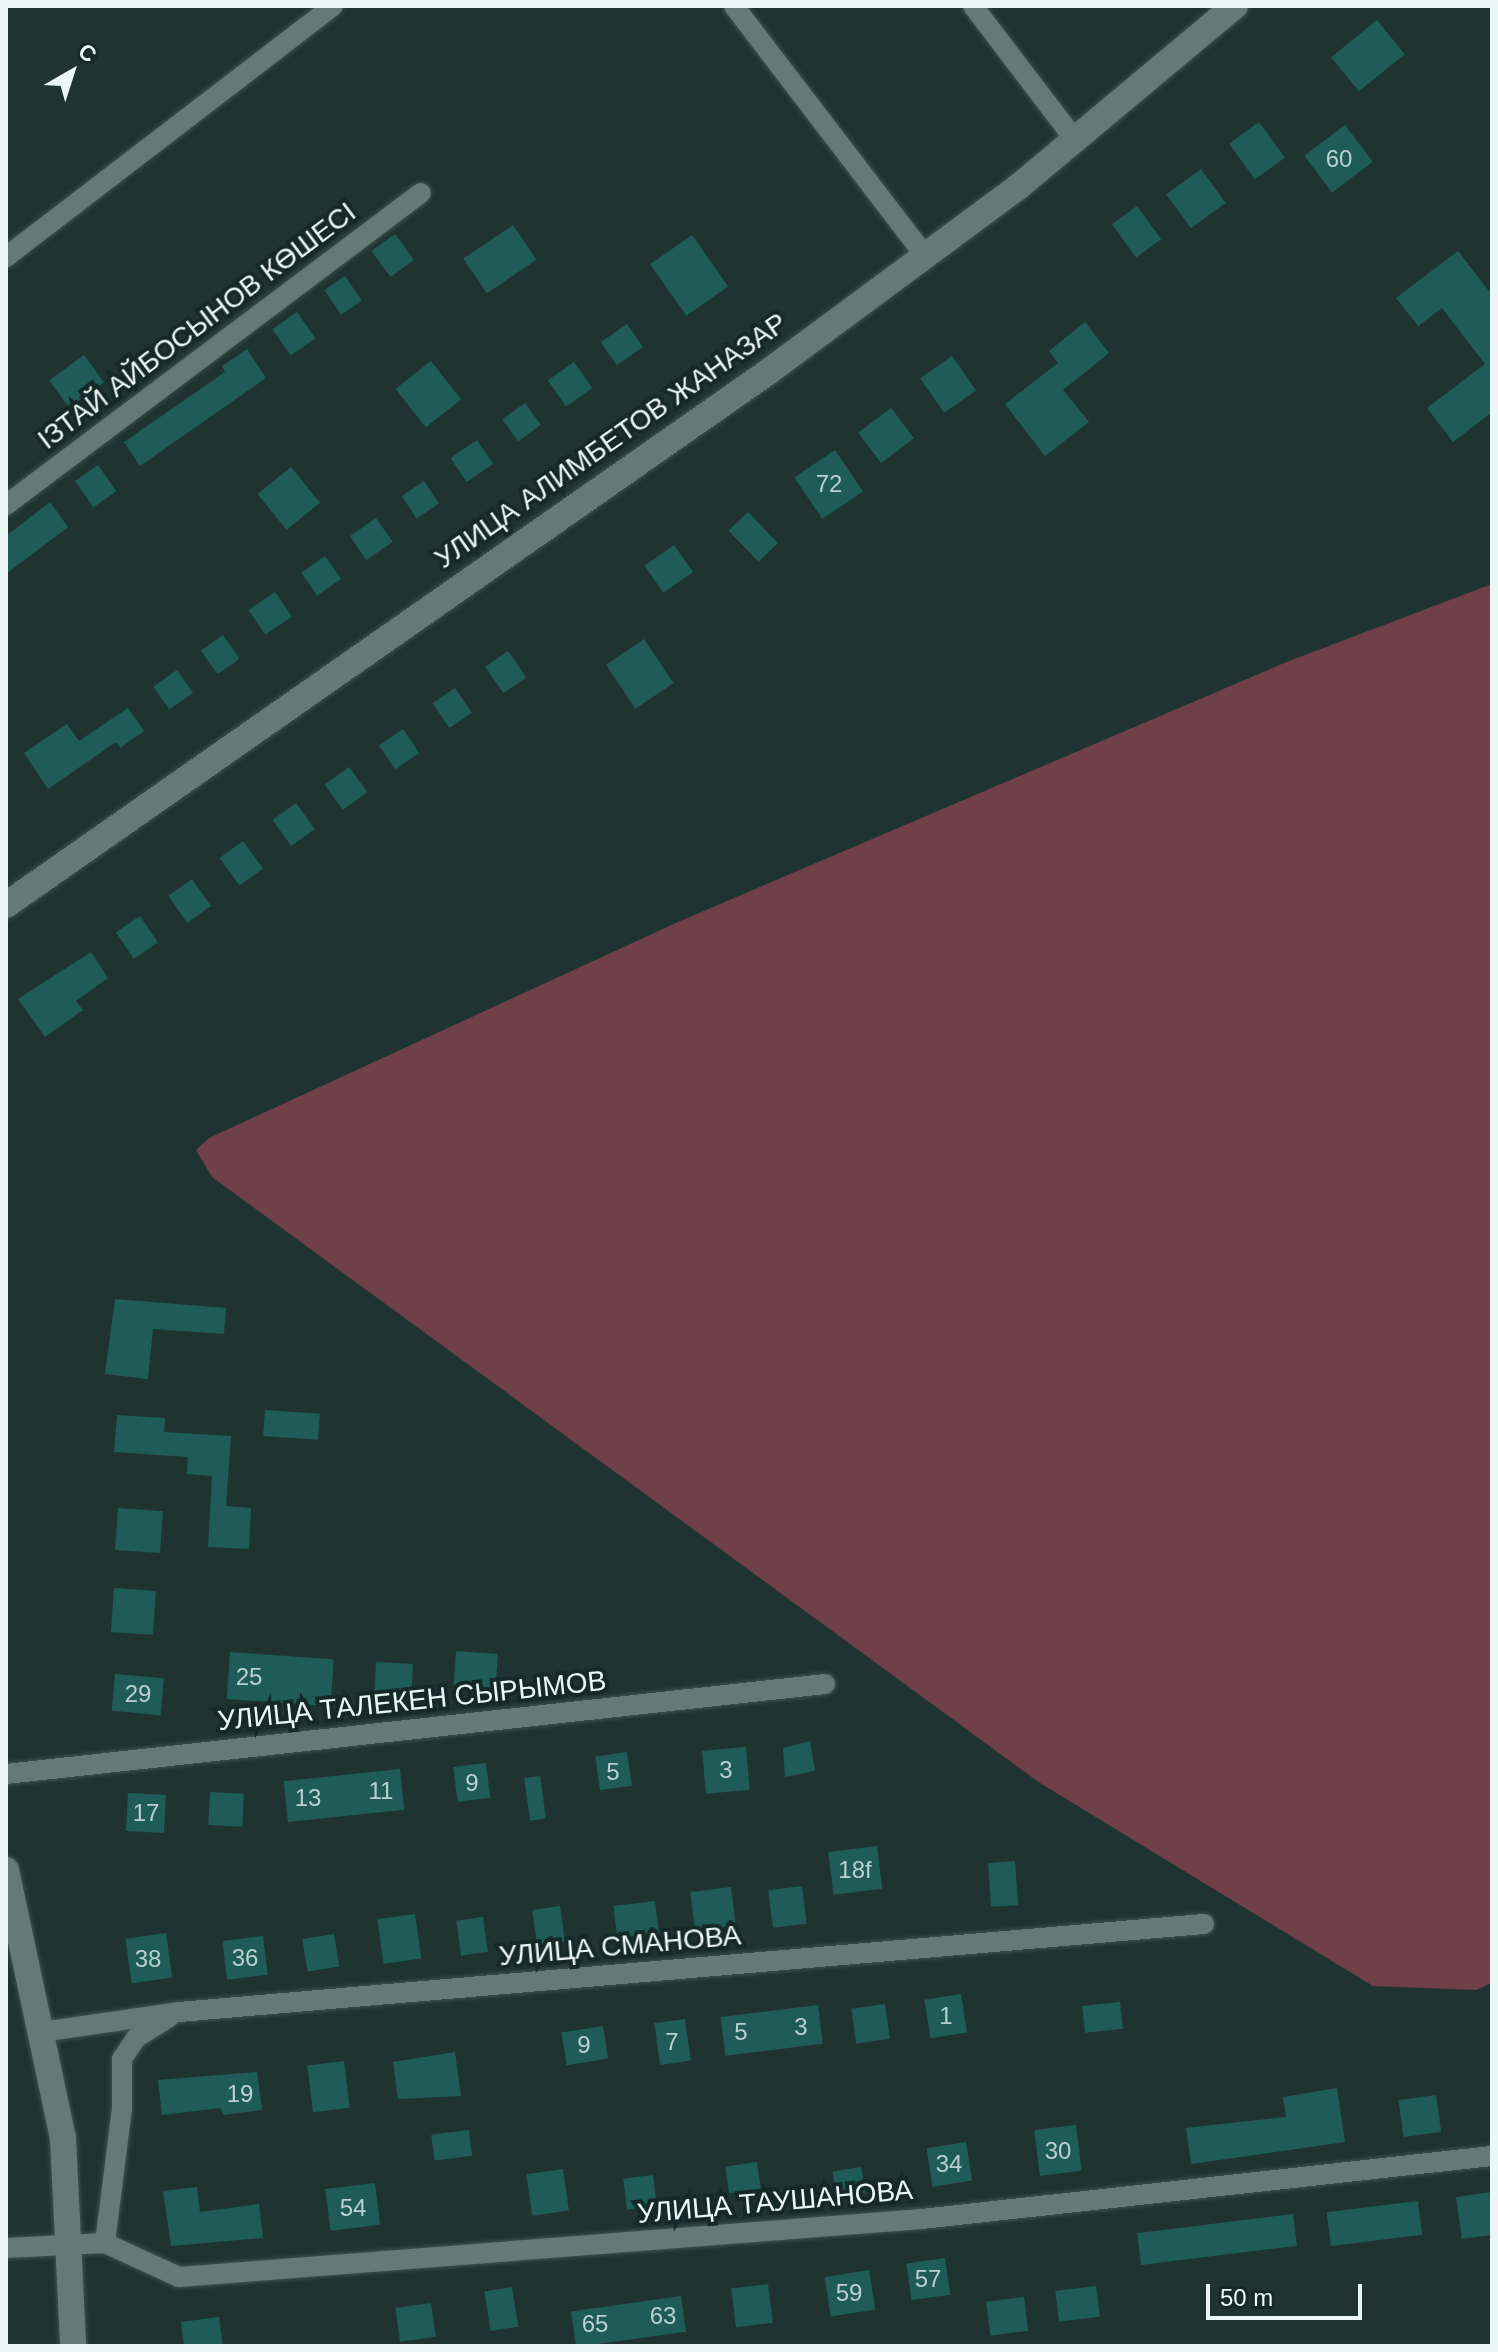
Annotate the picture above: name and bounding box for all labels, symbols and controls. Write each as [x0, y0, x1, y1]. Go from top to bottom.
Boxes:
north arrow [32, 32, 112, 112]
text: С [73, 38, 101, 68]
house number: 60 [1326, 145, 1352, 173]
street label: ІЗТАЙ АЙБОСЫНОВ КӨШЕСІ [31, 195, 363, 457]
street label: УЛИЦА АЛИМБЕТОВ ЖАНАЗАР [428, 306, 794, 576]
house number: 72 [816, 470, 842, 498]
house number: 25 [236, 1663, 262, 1691]
street label: УЛИЦА ТАЛЕКЕН СЫРЫМОВ [216, 1664, 608, 1738]
house number: 29 [125, 1680, 151, 1708]
house number: 3 [719, 1756, 733, 1784]
house number: 5 [606, 1758, 620, 1786]
house number: 9 [465, 1769, 479, 1797]
house number: 11 [369, 1777, 393, 1805]
house number: 13 [295, 1784, 321, 1812]
house number: 17 [133, 1799, 159, 1827]
house number: 18f [838, 1856, 872, 1884]
street label: УЛИЦА СМАНОВА [498, 1919, 742, 1973]
house number: 36 [232, 1944, 258, 1972]
house number: 38 [135, 1945, 161, 1973]
house number: 1 [939, 2002, 953, 2030]
house number: 3 [794, 2013, 808, 2041]
house number: 5 [734, 2018, 748, 2046]
house number: 7 [665, 2028, 679, 2056]
house number: 9 [577, 2031, 591, 2059]
house number: 19 [227, 2080, 253, 2108]
house number: 30 [1045, 2137, 1071, 2165]
house number: 34 [936, 2150, 962, 2178]
street label: УЛИЦА ТАУШАНОВА [636, 2173, 914, 2231]
house number: 54 [340, 2194, 366, 2222]
house number: 57 [915, 2265, 941, 2293]
scale bar [1210, 2268, 1366, 2318]
house number: 59 [836, 2279, 862, 2307]
text: 50 m [1220, 2284, 1273, 2311]
house number: 63 [650, 2302, 676, 2330]
house number: 65 [582, 2310, 608, 2338]

